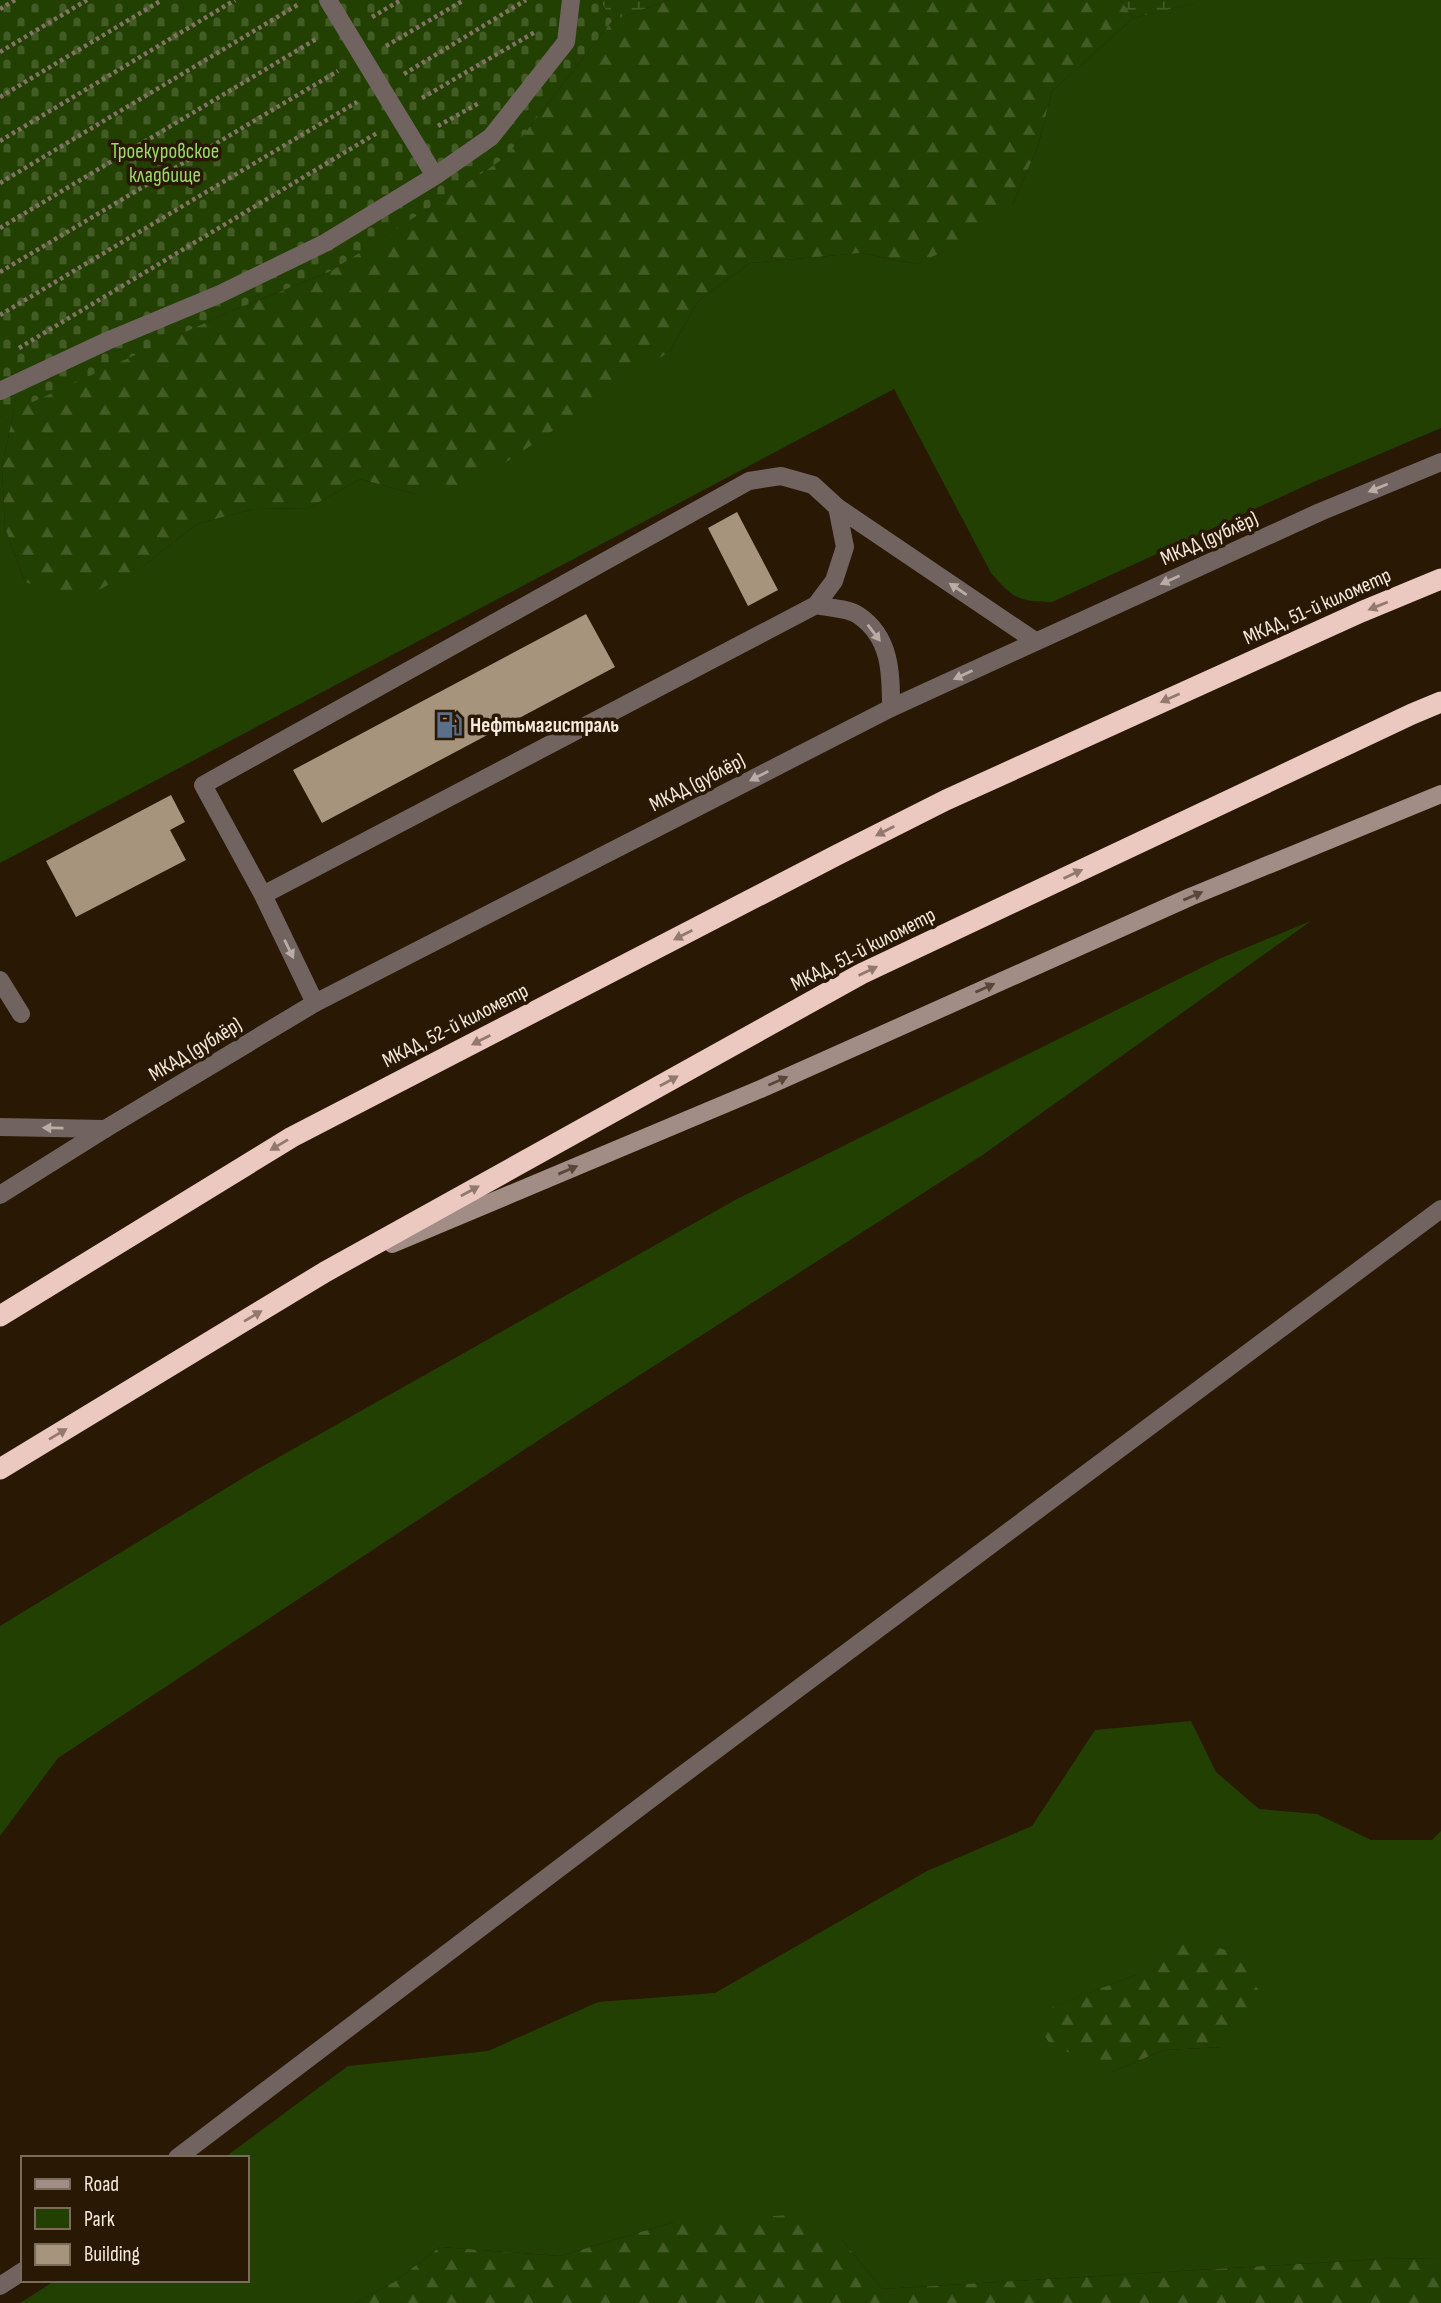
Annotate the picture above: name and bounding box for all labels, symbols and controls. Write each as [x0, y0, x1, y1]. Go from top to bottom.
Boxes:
park label: Троекуровское кладбище [111, 139, 219, 188]
one-way arrow [1367, 483, 1388, 494]
street label: МКАД (дублёр) [1157, 506, 1262, 571]
street label: МКАД, 51-й километр [1239, 563, 1395, 650]
one-way arrow [1160, 574, 1180, 586]
one-way arrow [949, 582, 967, 596]
one-way arrow [1367, 600, 1388, 611]
one-way arrow [867, 623, 881, 642]
one-way arrow [953, 669, 973, 681]
one-way arrow [1160, 692, 1180, 704]
fuel station icon: Нефтьмагистраль [434, 710, 464, 740]
place label: Нефтьмагистраль [470, 713, 619, 738]
street label: МКАД (дублёр) [645, 748, 749, 817]
one-way arrow [749, 770, 769, 781]
one-way arrow [875, 825, 895, 837]
one-way arrow [1063, 868, 1084, 879]
one-way arrow [1183, 890, 1204, 901]
street label: МКАД, 51-й километр [787, 902, 940, 997]
one-way arrow [673, 930, 693, 941]
one-way arrow [284, 939, 295, 959]
one-way arrow [858, 965, 878, 976]
street label: МКАД, 52-й километр [378, 978, 532, 1073]
one-way arrow [975, 982, 996, 993]
street label: МКАД (дублёр) [144, 1012, 246, 1087]
one-way arrow [470, 1033, 490, 1045]
one-way arrow [659, 1075, 678, 1087]
one-way arrow [768, 1075, 788, 1087]
one-way arrow [41, 1122, 63, 1133]
one-way arrow [269, 1138, 289, 1151]
one-way arrow [558, 1164, 578, 1176]
one-way arrow [460, 1185, 480, 1197]
one-way arrow [243, 1309, 262, 1322]
one-way arrow [49, 1427, 68, 1440]
legend [21, 2156, 248, 2282]
text: Road [84, 2172, 119, 2197]
text: Park [84, 2207, 115, 2232]
text: Building [84, 2242, 140, 2267]

